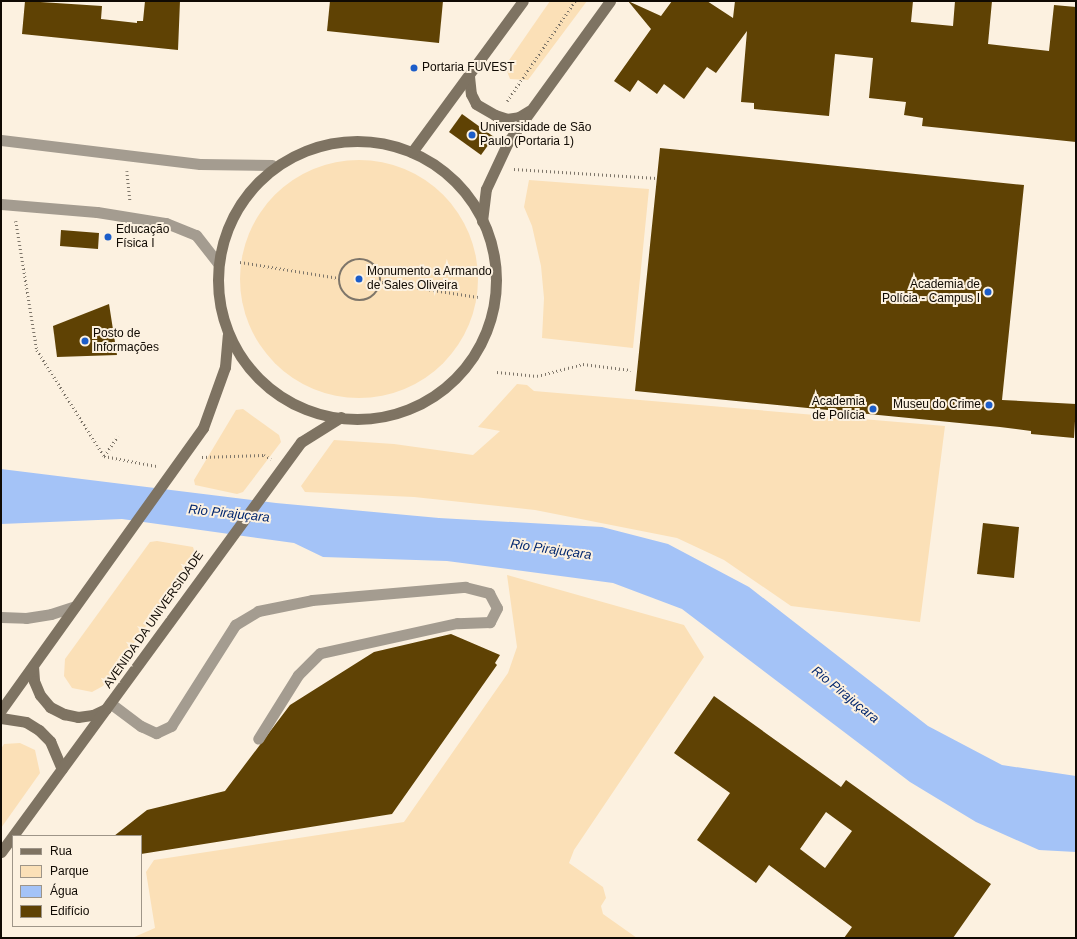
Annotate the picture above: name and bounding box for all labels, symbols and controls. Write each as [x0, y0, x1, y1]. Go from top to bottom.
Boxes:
place label: Portaria FUVEST [422, 61, 515, 75]
marker: Portaria FUVEST [409, 63, 419, 73]
place label: Universidade de São Paulo (Portaria 1) [480, 121, 591, 149]
marker: Universidade de São Paulo (Portaria 1) [467, 130, 477, 140]
place label: Educação Física I [116, 223, 169, 251]
marker: Educação Física I [103, 232, 113, 242]
place label: Monumento a Armando de Sales Oliveira [367, 265, 492, 293]
marker: Monumento a Armando de Sales Oliveira [354, 274, 364, 284]
place label: Academia de Polícia - Campus I [882, 278, 980, 306]
marker: Academia de Polícia - Campus I [983, 287, 993, 297]
place label: Posto de Informações [93, 327, 159, 355]
marker: Posto de Informações [80, 336, 90, 346]
place label: Academia de Polícia [812, 395, 865, 423]
place label: Museu do Crime [893, 398, 981, 412]
marker: Museu do Crime [984, 400, 994, 410]
marker: Academia de Polícia [868, 404, 878, 414]
water label: Rio Pirajuçara [188, 502, 270, 526]
water label: Rio Pirajuçara [509, 537, 593, 563]
street label: AVENIDA DA UNIVERSIDADE [101, 548, 207, 692]
water label: Rio Pirajuçara [808, 663, 882, 727]
legend [12, 835, 142, 927]
text: Rua [50, 844, 72, 858]
text: Parque [50, 864, 89, 878]
text: Água [50, 884, 78, 898]
text: Edifício [50, 904, 89, 918]

